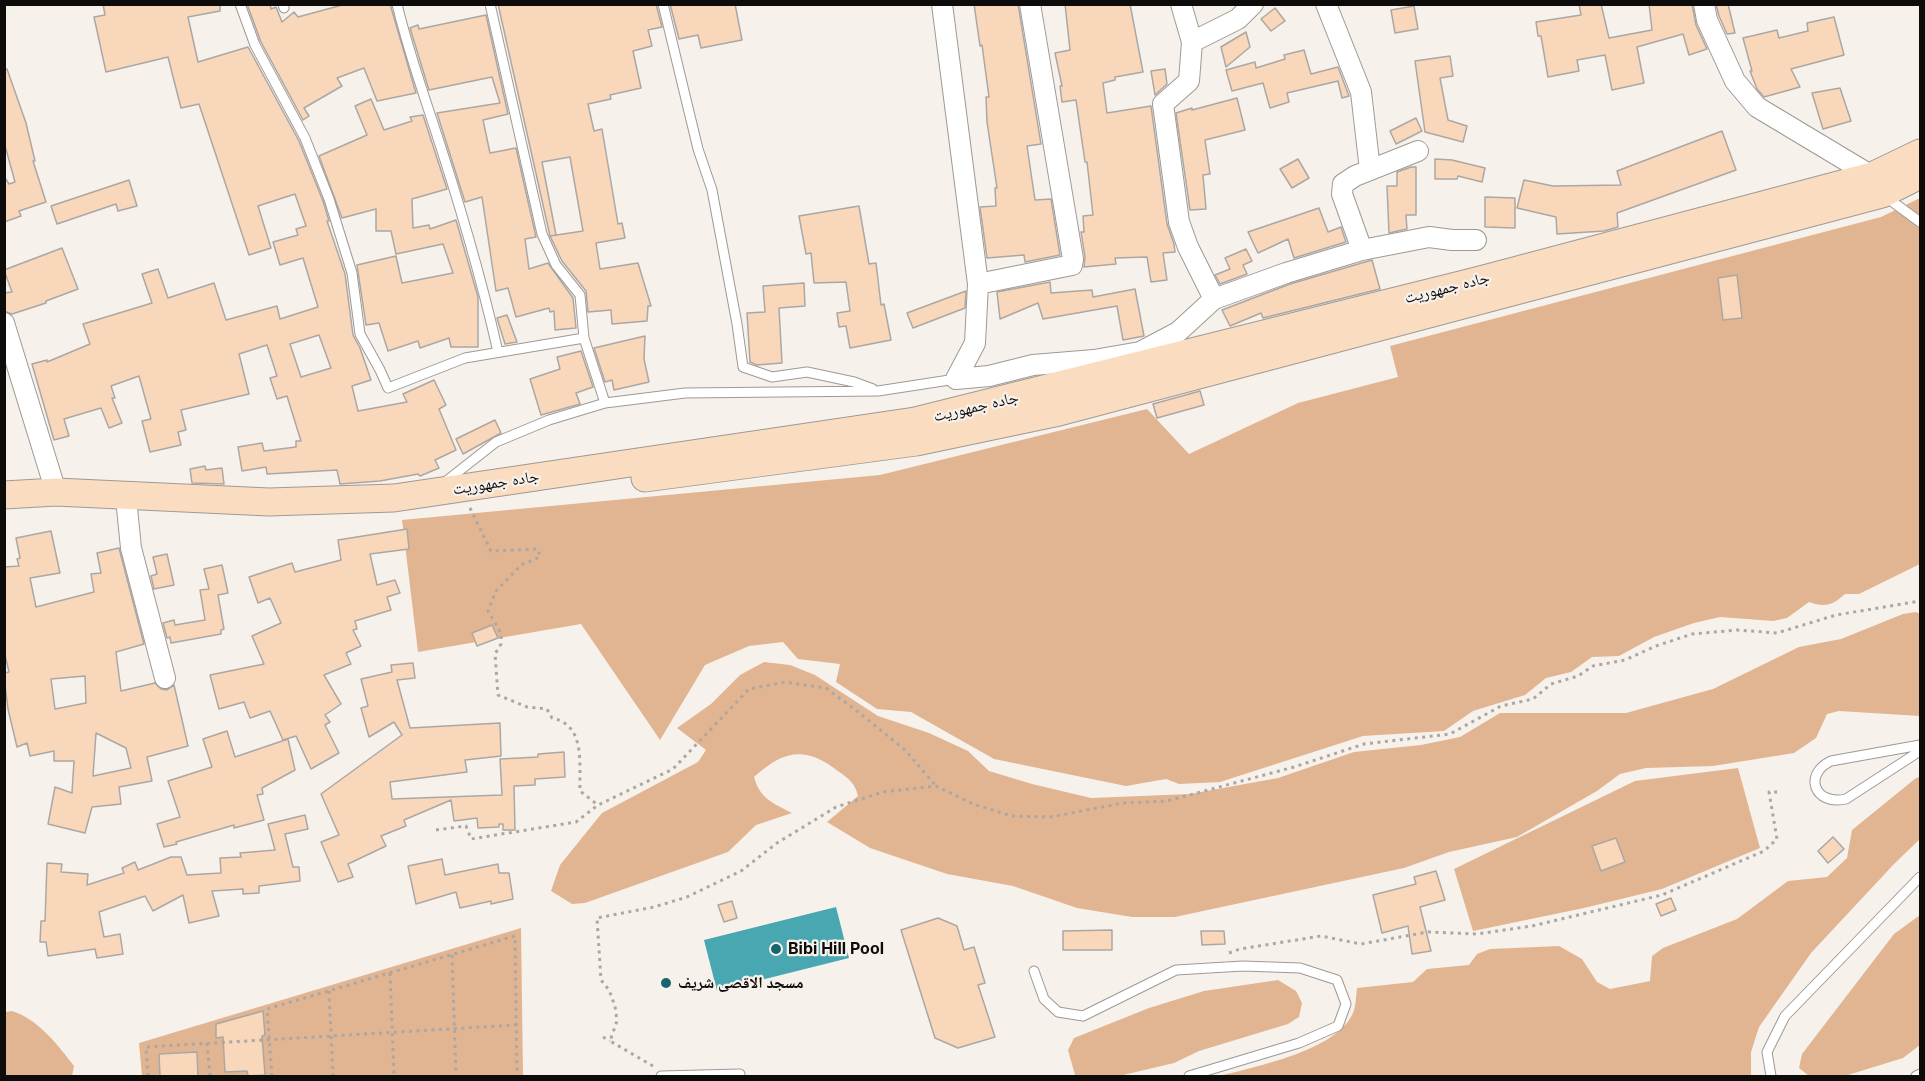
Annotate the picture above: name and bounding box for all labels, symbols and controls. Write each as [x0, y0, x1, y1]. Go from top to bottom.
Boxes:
street label: جاده جمهوریت [1402, 268, 1492, 308]
street label: جاده جمهوریت [931, 388, 1021, 426]
street label: جاده جمهوریت [452, 467, 540, 499]
place label: Bibi Hill Pool [788, 939, 884, 959]
marker: Bibi Hill Pool [769, 942, 783, 956]
place label: مسجد الاقصی شریف [678, 973, 804, 993]
marker: مسجد الاقصی شریف [659, 976, 673, 990]

